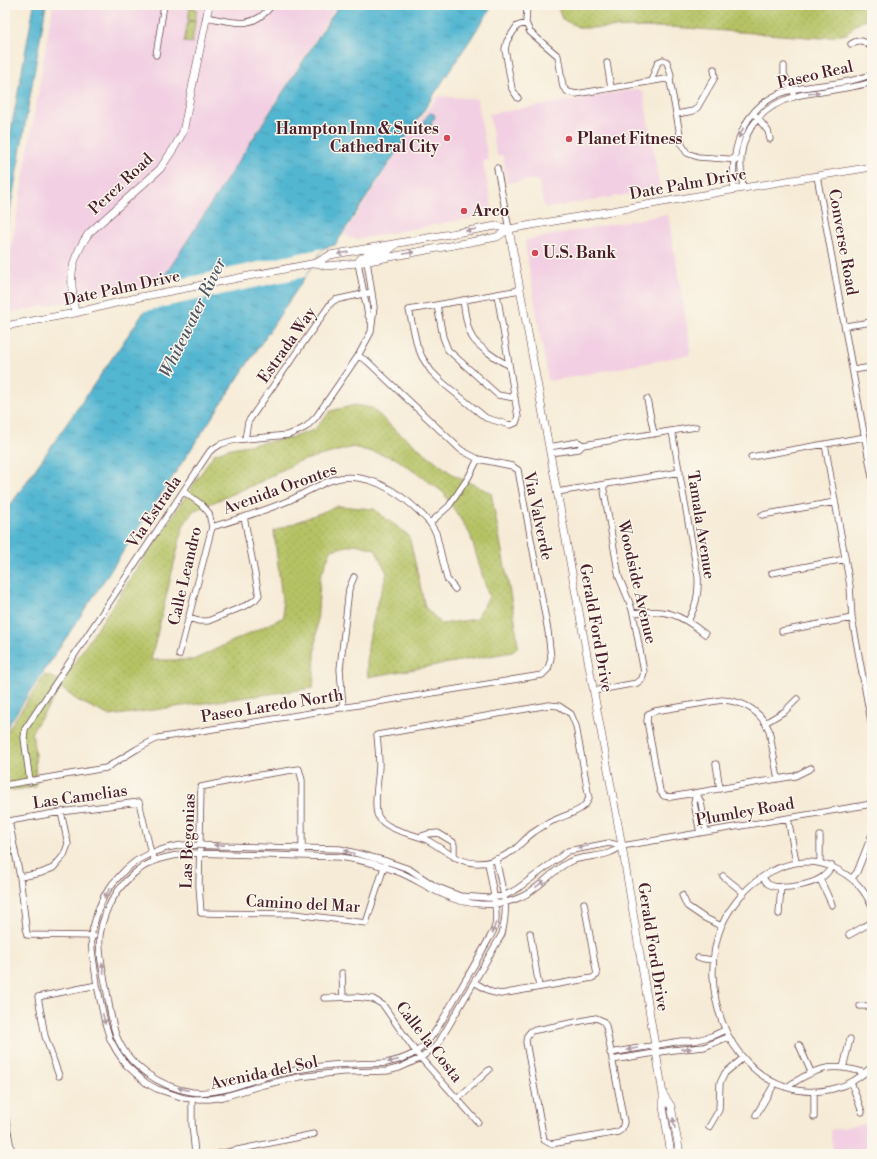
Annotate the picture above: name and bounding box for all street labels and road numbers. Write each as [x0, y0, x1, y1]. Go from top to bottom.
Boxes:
street label: Paseo Real [775, 56, 855, 93]
street label: Perez Road [85, 149, 157, 219]
street label: Date Palm Drive [628, 164, 748, 204]
street label: Converse Road [824, 187, 862, 297]
street label: Date Palm Drive [62, 266, 182, 310]
street label: Estrada Way [253, 303, 321, 387]
street label: Avenida Orontes [219, 459, 340, 519]
street label: Via Valverde [519, 469, 557, 562]
street label: Tamala Avenue [683, 469, 719, 581]
street label: Via Estrada [122, 471, 186, 553]
street label: Woodside Avenue [613, 517, 661, 646]
street label: Calle Leandro [164, 525, 206, 627]
street label: Gerald Ford Drive [575, 562, 617, 694]
street label: Paseo Laredo North [199, 685, 345, 727]
street label: Las Camelias [31, 780, 129, 814]
street label: Las Begonias [176, 793, 200, 889]
street label: Plumley Road [694, 793, 796, 831]
street label: Gerald Ford Drive [633, 881, 673, 1013]
street label: Camino del Mar [245, 891, 361, 917]
street label: Calle la Costa [391, 998, 467, 1087]
street label: Avenida del Sol [207, 1052, 320, 1094]

